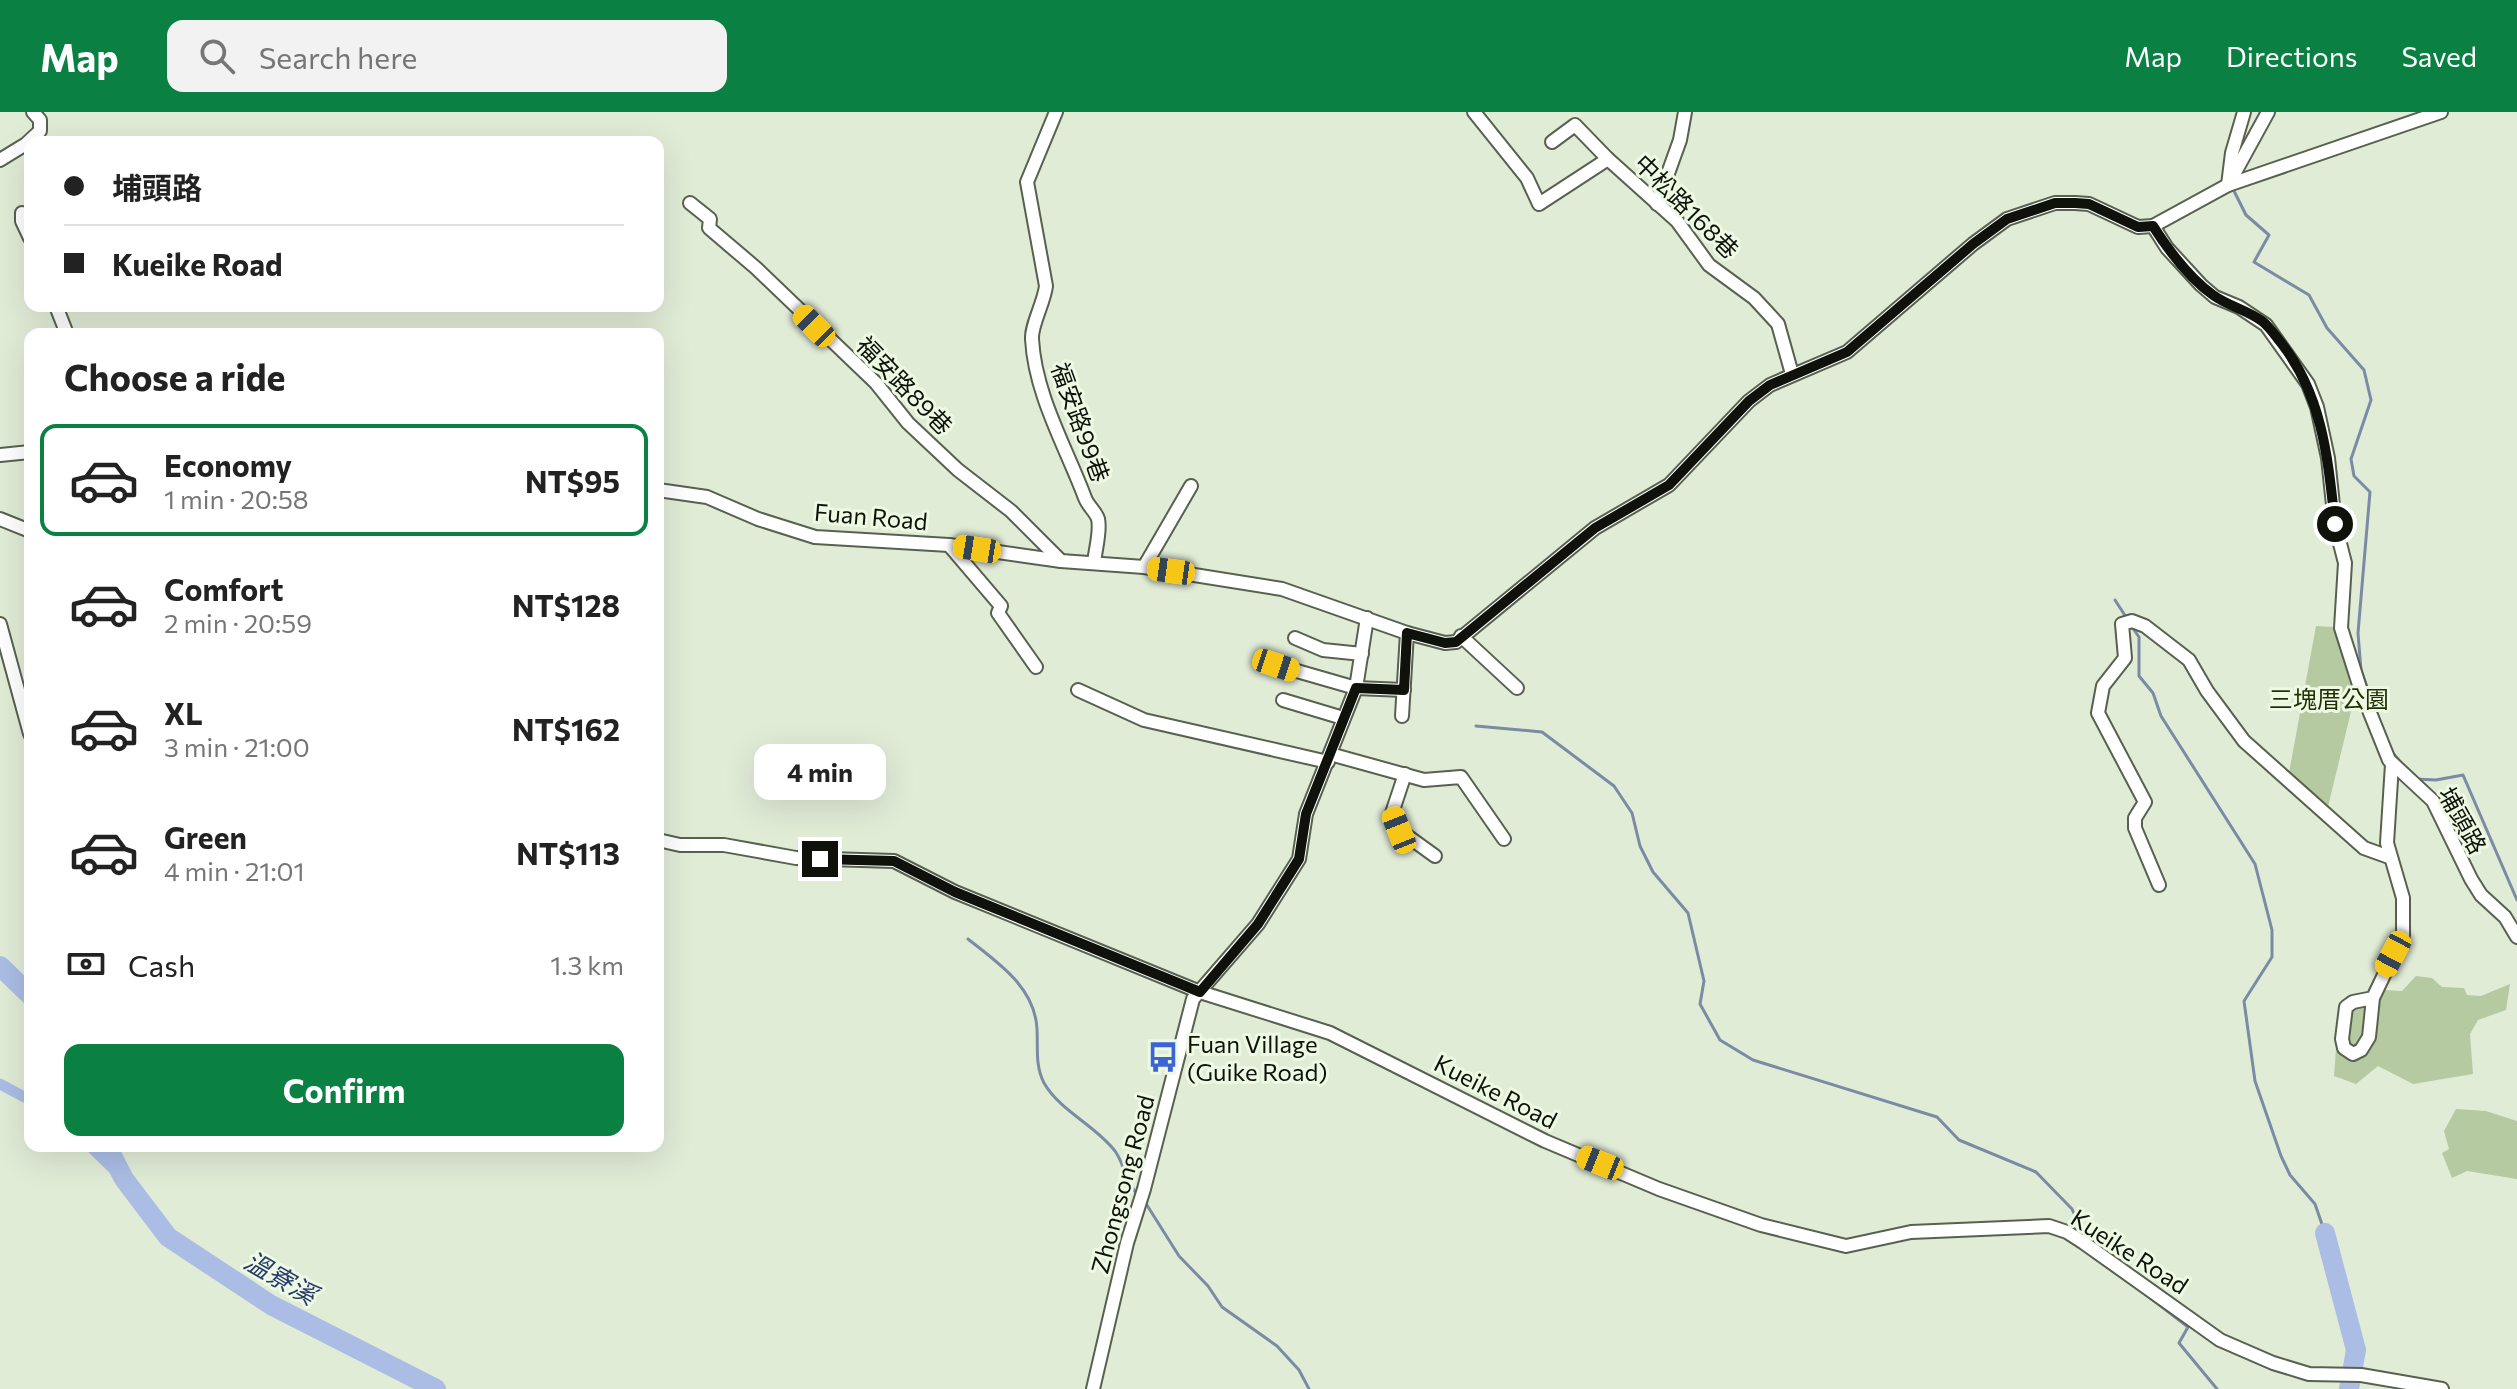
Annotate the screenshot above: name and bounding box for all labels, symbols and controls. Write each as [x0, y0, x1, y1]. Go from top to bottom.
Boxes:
search box [167, 20, 727, 92]
text: Map [40, 33, 119, 80]
icon: search [195, 34, 239, 78]
text: Search here [259, 38, 417, 75]
text: Map [2124, 39, 2182, 73]
text: Directions [2226, 39, 2357, 73]
text: Saved [2401, 39, 2477, 73]
street label: 中松路168巷 [1629, 148, 1745, 264]
text: 埔頭路 [112, 168, 202, 205]
text: Kueike Road [112, 245, 283, 282]
car [789, 301, 839, 351]
street label: 福安路89巷 [851, 330, 959, 440]
text: Choose a ride [64, 354, 285, 398]
street label: 福安路99巷 [1046, 358, 1116, 486]
icon: car [68, 444, 140, 516]
text: Economy [164, 446, 292, 483]
text: NT$95 [525, 462, 620, 499]
text: 1 min · 20:58 [164, 483, 309, 514]
street label: Fuan Road [813, 497, 929, 535]
route start [2317, 506, 2353, 542]
car [951, 533, 1003, 565]
car [1146, 556, 1196, 586]
icon: car [68, 568, 140, 640]
text: Comfort [164, 570, 283, 607]
text: NT$128 [512, 586, 620, 623]
text: 2 min · 20:59 [164, 607, 312, 638]
car [1249, 646, 1303, 684]
park label: 三塊厝公園 [2269, 684, 2389, 713]
icon: car [68, 692, 140, 764]
text: XL [164, 694, 203, 731]
text: NT$162 [512, 710, 620, 747]
text: 3 min · 21:00 [164, 731, 310, 762]
callout: 4 min [754, 743, 886, 799]
text: 4 min [787, 756, 853, 787]
street label: 埔頭路 [2433, 781, 2493, 859]
car [1379, 803, 1419, 857]
icon: car [68, 816, 140, 888]
text: Green [164, 818, 247, 855]
text: NT$113 [516, 834, 620, 871]
route end [802, 841, 838, 877]
text: 4 min · 21:01 [164, 855, 305, 886]
car [2371, 927, 2415, 981]
icon: cash [64, 942, 108, 986]
text: Cash [128, 946, 195, 983]
text: 1.3 km [550, 949, 624, 980]
place label: Fuan Village (Guike Road) [1187, 1029, 1328, 1086]
bus stop icon: Fuan Village (Guike Road) [1146, 1040, 1180, 1074]
button: Confirm [64, 1044, 624, 1136]
street label: Kueike Road [1430, 1048, 1562, 1134]
street label: Zhongsong Road [1084, 1092, 1160, 1276]
car [1573, 1143, 1627, 1183]
street label: Kueike Road [2066, 1202, 2194, 1300]
water label: 溫寮溪 [239, 1244, 326, 1312]

